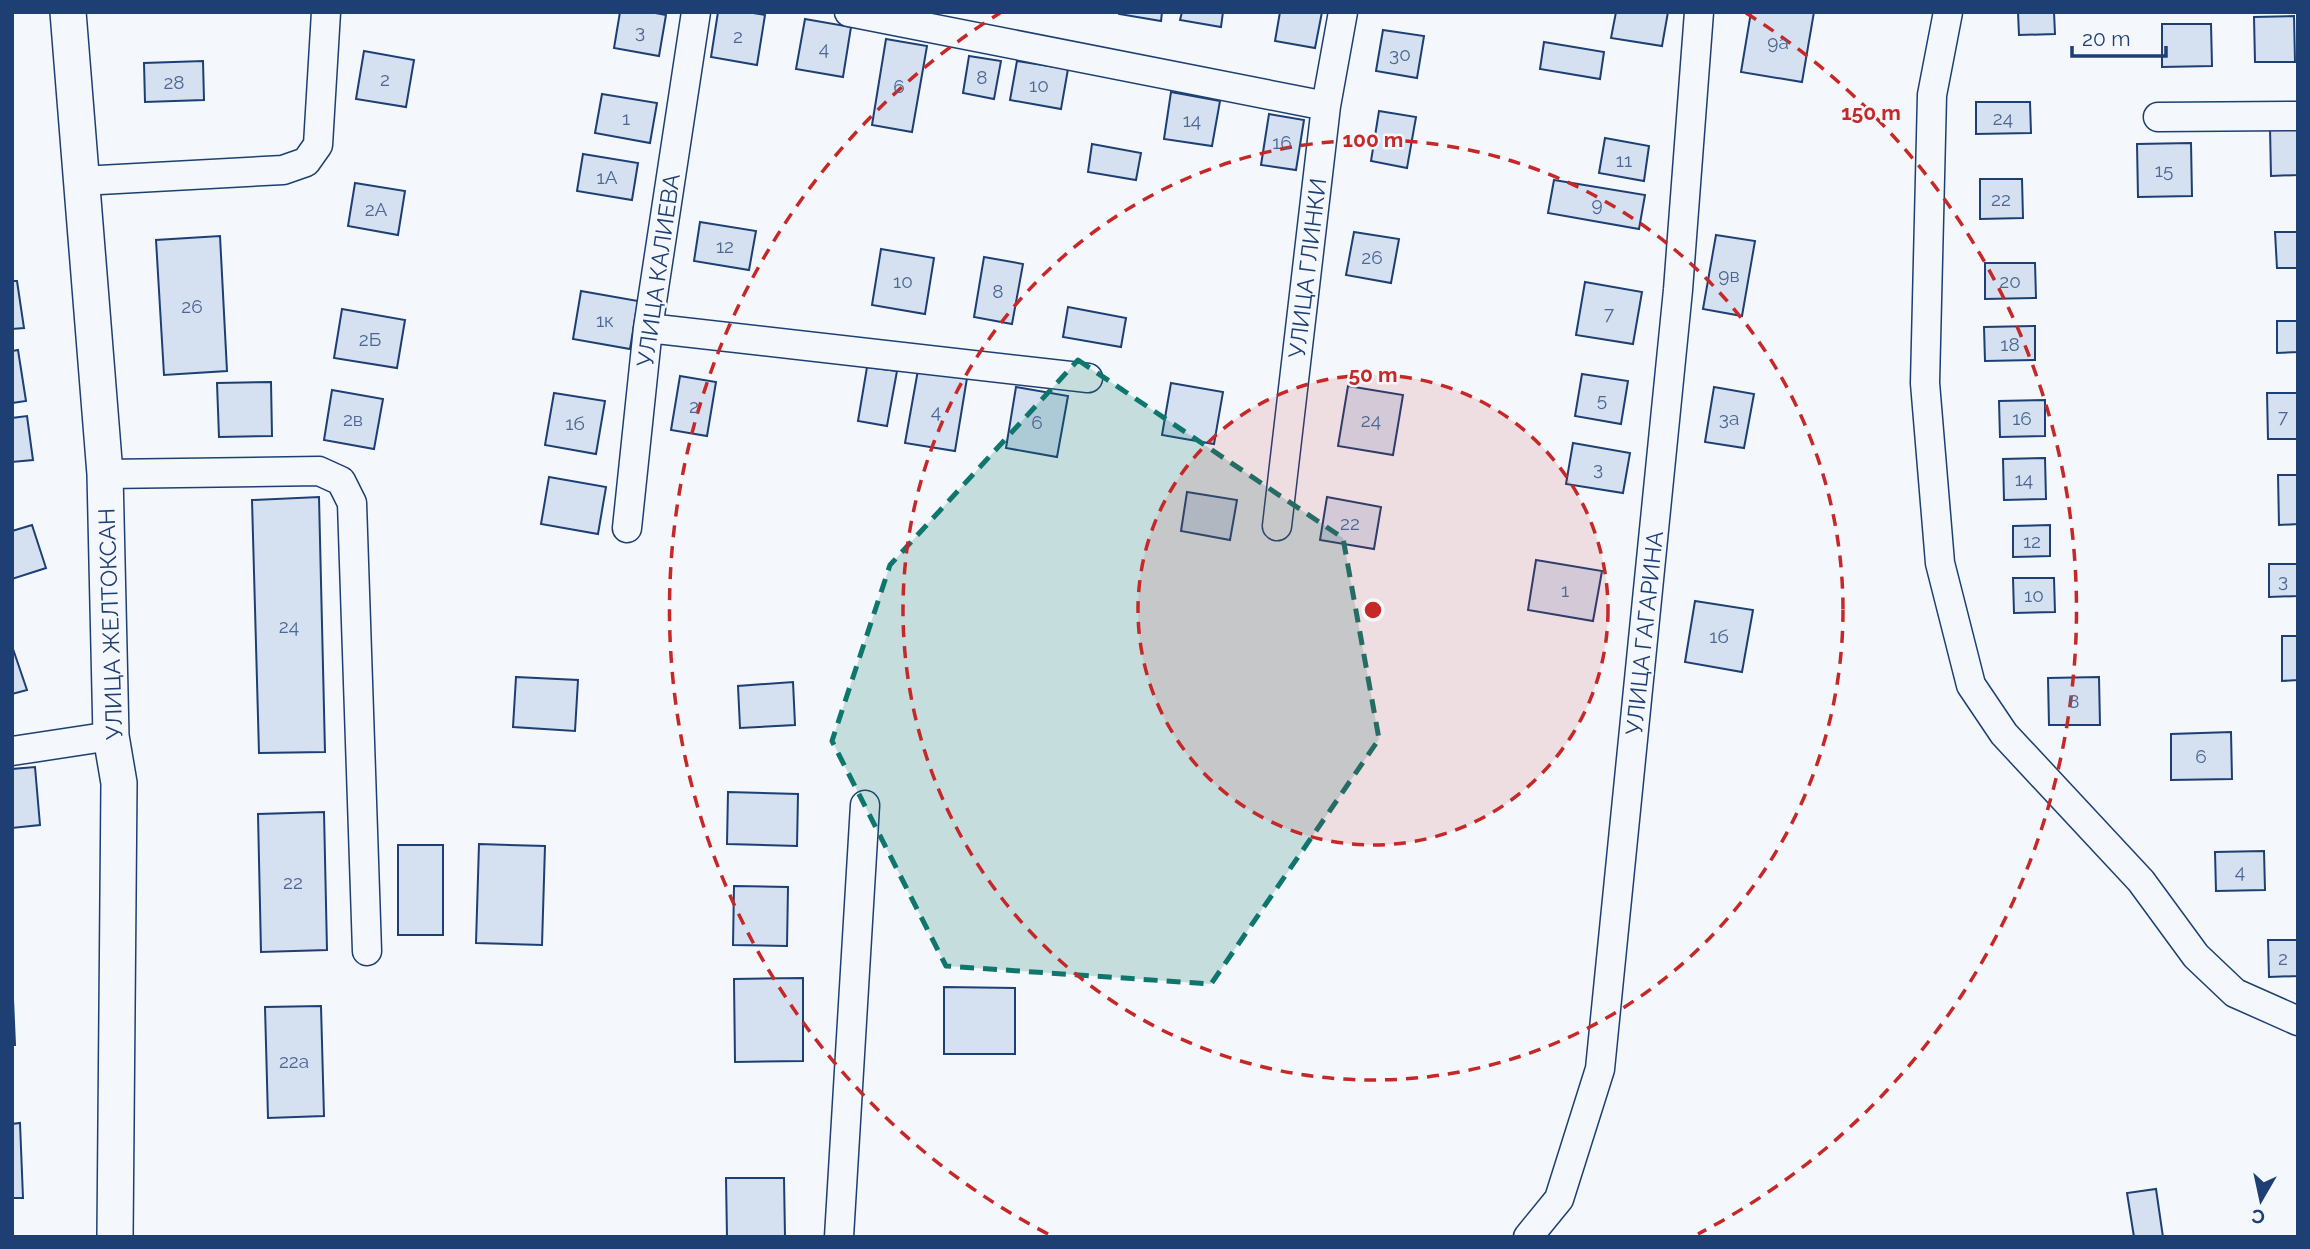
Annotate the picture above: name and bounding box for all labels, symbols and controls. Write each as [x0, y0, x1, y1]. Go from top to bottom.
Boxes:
scale bar [2072, 14, 2166, 58]
house number: 3 [635, 20, 645, 42]
house number: 2 [733, 25, 743, 47]
text: 20 m [2082, 26, 2130, 51]
house number: 9а [1767, 31, 1789, 53]
house number: 4 [819, 37, 829, 59]
house number: 30 [1389, 43, 1411, 65]
house number: 8 [976, 66, 988, 88]
house number: 2 [380, 68, 390, 90]
house number: 28 [163, 71, 185, 93]
house number: 10 [1029, 74, 1049, 96]
house number: 6 [893, 75, 905, 97]
text: 150 m [1841, 100, 1901, 125]
house number: 1 [622, 107, 630, 129]
house number: 24 [1993, 107, 2013, 129]
house number: 14 [1183, 109, 1201, 131]
text: 100 m [1343, 127, 1403, 152]
house number: 16 [1272, 131, 1292, 153]
house number: 11 [1616, 149, 1632, 171]
house number: 15 [2155, 159, 2173, 181]
house number: 1А [597, 166, 618, 188]
street label: УЛИЦА КАЛИЕВА [631, 171, 685, 368]
street label: УЛИЦА ГЛИНКИ [1283, 177, 1331, 359]
house number: 22 [1991, 188, 2011, 210]
house number: 9 [1591, 193, 1603, 215]
house number: 2А [365, 198, 388, 220]
house number: 12 [716, 235, 734, 257]
house number: 26 [1361, 246, 1383, 268]
house number: 9в [1718, 264, 1740, 286]
house number: 10 [893, 270, 913, 292]
house number: 20 [1999, 270, 2021, 292]
house number: 8 [992, 280, 1004, 302]
house number: 26 [181, 295, 203, 317]
house number: 7 [1604, 302, 1614, 324]
house number: 1к [596, 309, 614, 331]
house number: 2Б [359, 328, 381, 350]
house number: 18 [2000, 333, 2020, 355]
text: 50 m [1348, 362, 1398, 387]
house number: 5 [1597, 388, 1607, 410]
house number: 2 [689, 395, 699, 417]
house number: 4 [931, 400, 941, 422]
house number: 7 [2278, 405, 2288, 427]
house number: 3а [1719, 407, 1739, 429]
house number: 16 [2012, 407, 2032, 429]
house number: 2в [343, 408, 363, 430]
house number: 24 [1361, 409, 1381, 431]
house number: 6 [1031, 411, 1043, 433]
house number: 1б [565, 412, 585, 434]
house number: 3 [1593, 457, 1603, 479]
house number: 14 [2015, 468, 2033, 490]
street label: УЛИЦА ЖЕЛТОКСАН [92, 508, 128, 740]
house number: 22 [1340, 512, 1360, 534]
street label: УЛИЦА ГАГАРИНА [1620, 529, 1668, 736]
house number: 12 [2023, 530, 2041, 552]
house number: 3 [2278, 569, 2288, 591]
house number: 1 [1561, 579, 1569, 601]
house number: 10 [2024, 584, 2044, 606]
centre of rings [1361, 598, 1385, 622]
house number: 24 [279, 615, 299, 637]
house number: 1б [1709, 625, 1729, 647]
house number: 8 [2068, 690, 2080, 712]
house number: 6 [2195, 745, 2207, 767]
house number: 4 [2235, 860, 2245, 882]
house number: 22 [283, 871, 303, 893]
house number: 2 [2278, 947, 2288, 969]
house number: 22а [279, 1050, 309, 1072]
north arrow [2226, 1165, 2296, 1235]
text: С [2250, 1205, 2267, 1229]

